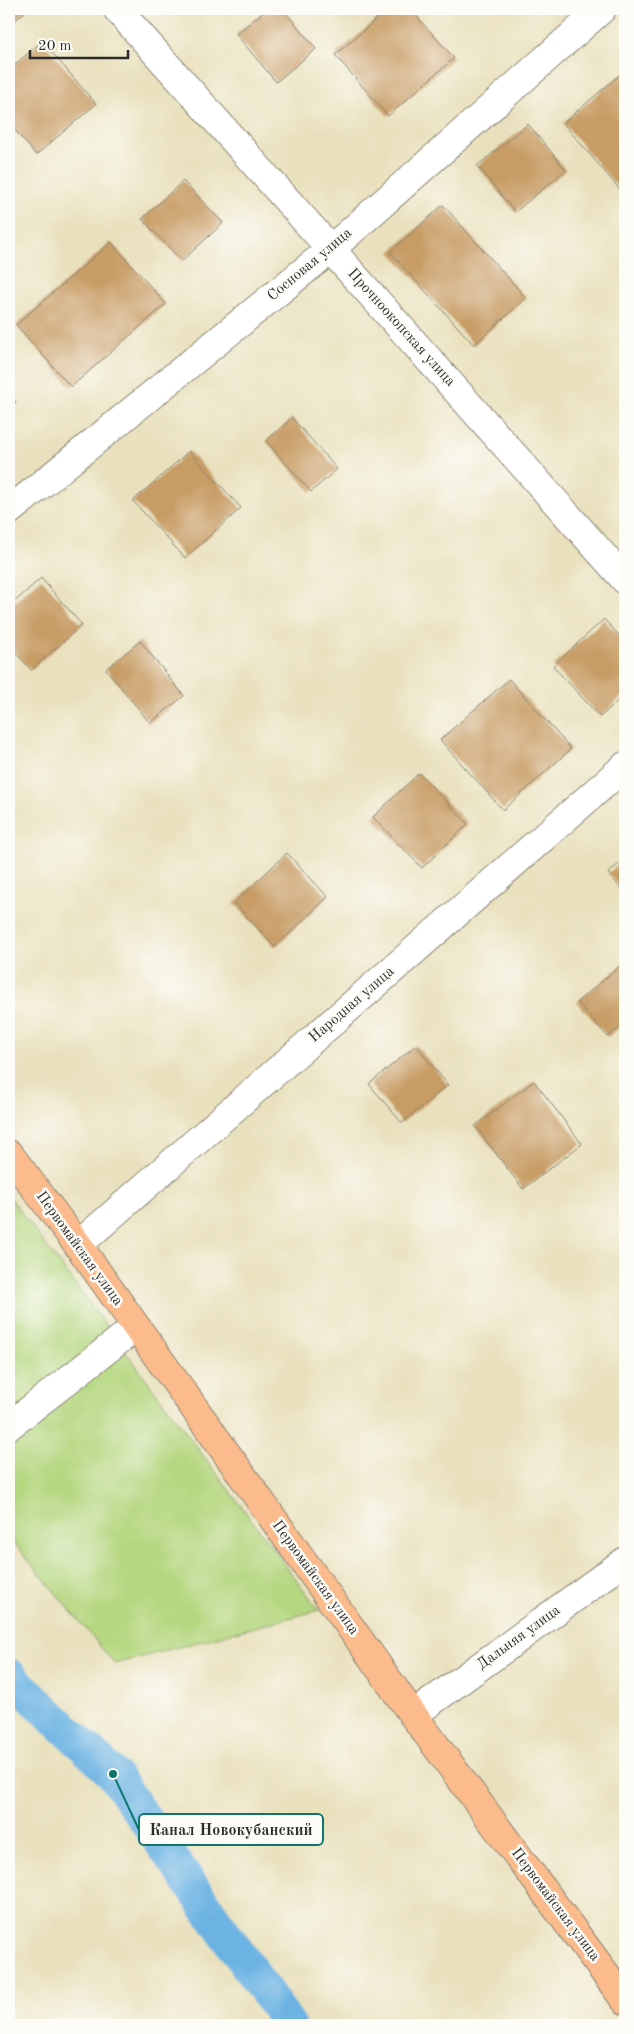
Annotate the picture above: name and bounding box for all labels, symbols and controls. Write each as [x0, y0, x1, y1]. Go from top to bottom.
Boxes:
scale bar [30, 28, 128, 60]
text: 20 m [38, 39, 72, 54]
street label: Сосновая улица [265, 225, 355, 304]
street label: Прочноокопская улица [344, 266, 458, 390]
street label: Народная улица [307, 964, 398, 1046]
street label: Первомайская улица [33, 1189, 126, 1309]
street label: Первомайская улица [269, 1518, 362, 1638]
street label: Дальняя улица [475, 1603, 564, 1673]
callout: Канал Новокубанский [139, 1814, 323, 1845]
text: Канал Новокубанский [149, 1823, 313, 1839]
street label: Первомайская улица [508, 1846, 603, 1965]

